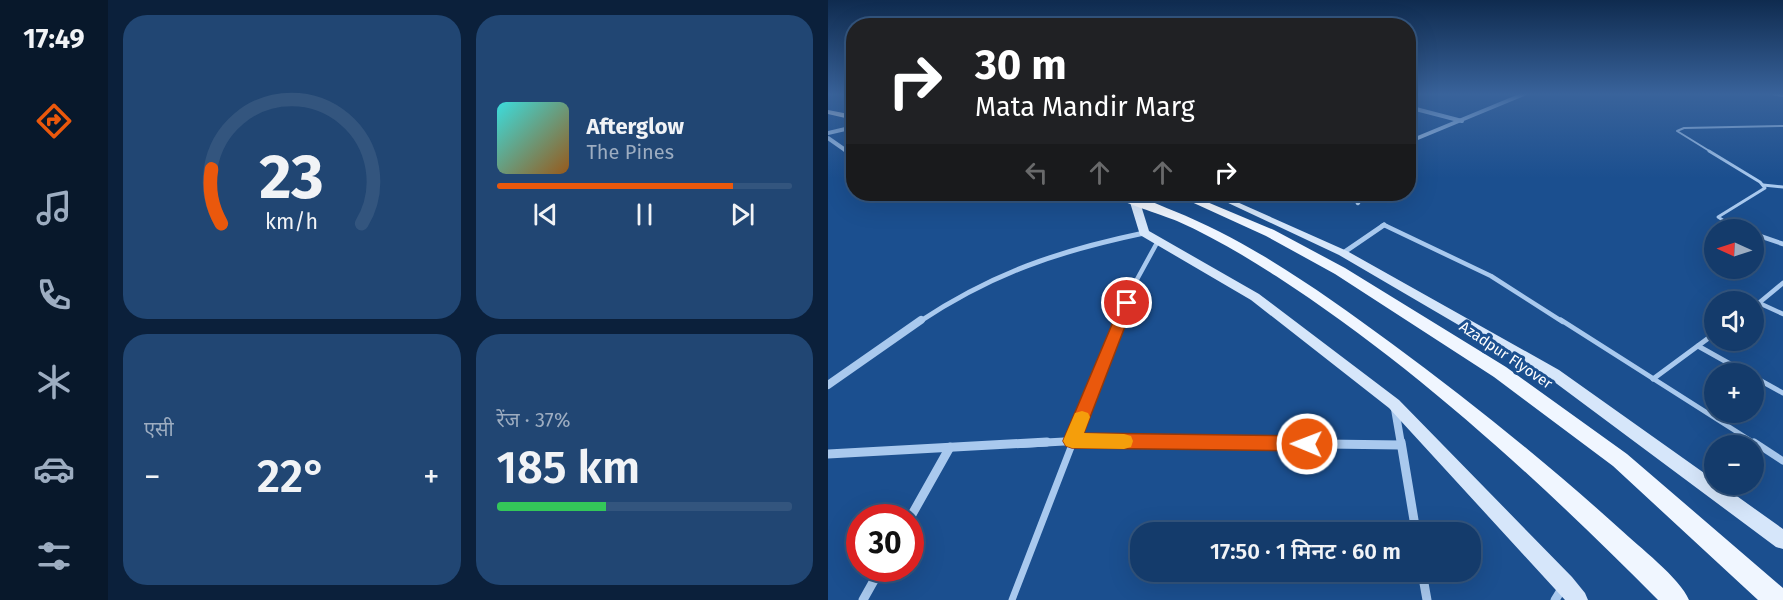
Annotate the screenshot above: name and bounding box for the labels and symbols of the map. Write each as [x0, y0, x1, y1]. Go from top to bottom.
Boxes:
north arrow [1704, 219, 1764, 279]
pin [1101, 277, 1152, 328]
street label: Azadpur Flyover [1456, 317, 1556, 393]
position arrow [1275, 412, 1339, 476]
speed limit sign: 30 [846, 504, 924, 582]

